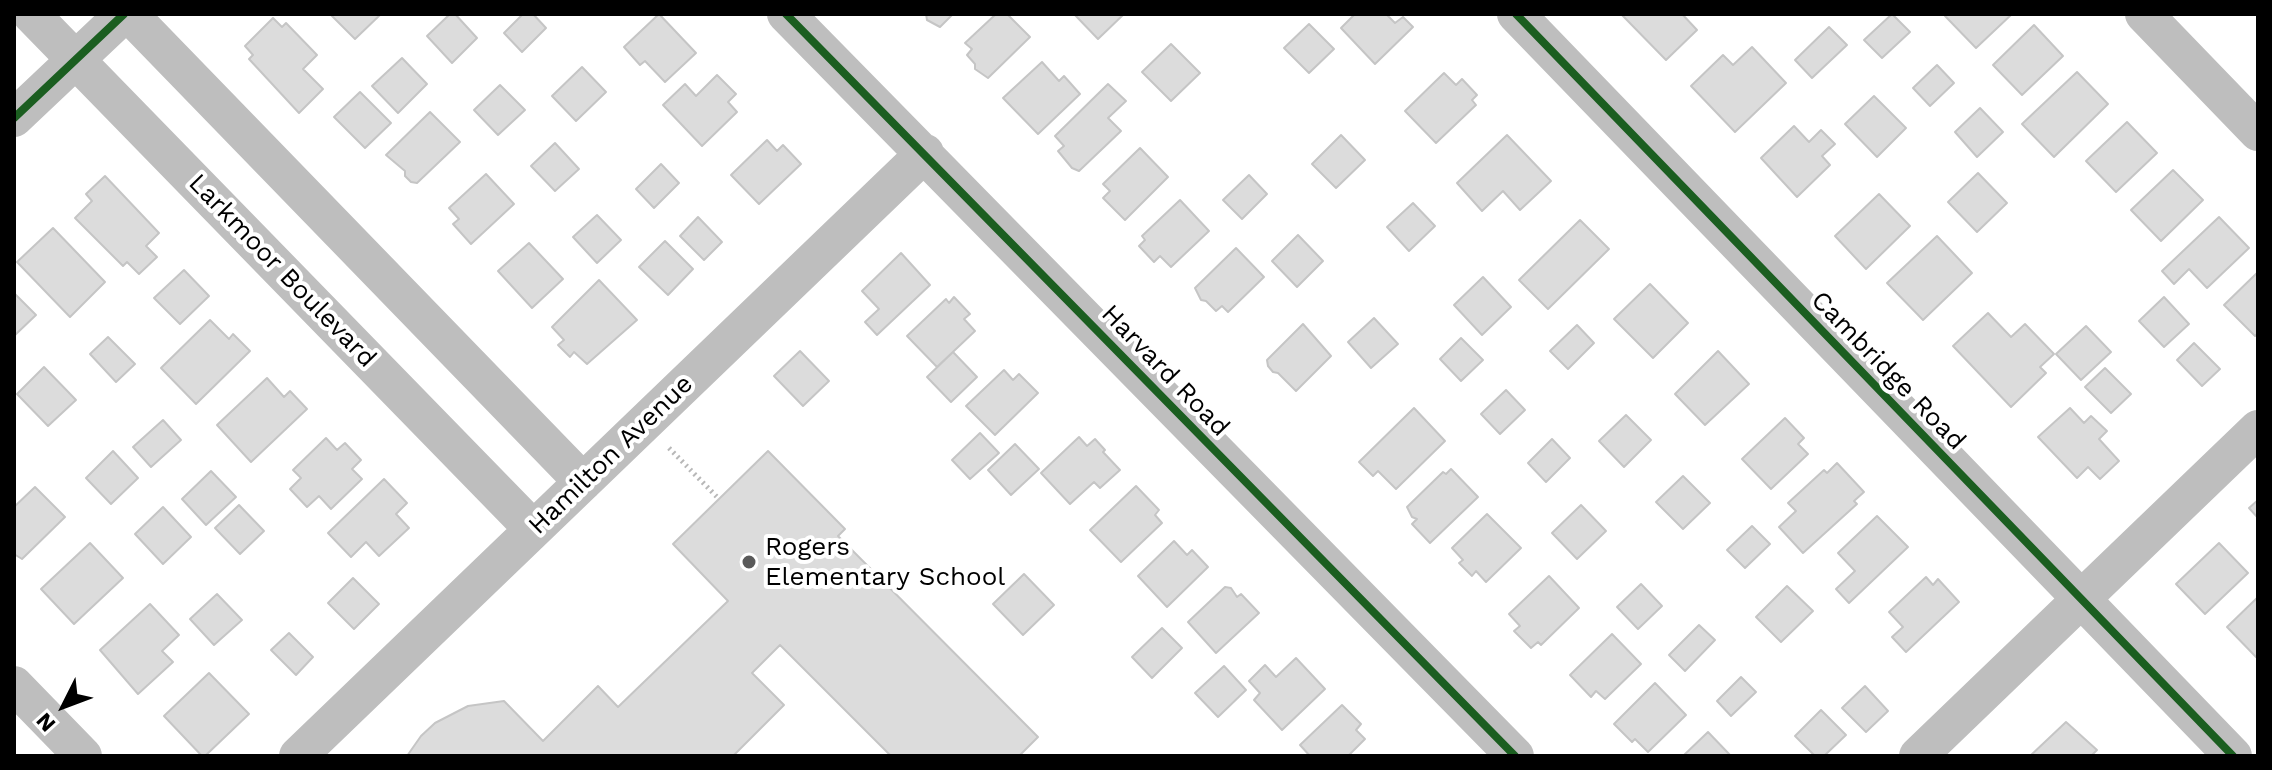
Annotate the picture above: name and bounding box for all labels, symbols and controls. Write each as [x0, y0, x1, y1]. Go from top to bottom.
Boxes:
street label: Larkmoor Boulevard [182, 168, 382, 374]
street label: Cambridge Road [1804, 285, 1972, 457]
street label: Harvard Road [1094, 299, 1236, 443]
street label: Hamilton Avenue [522, 369, 700, 541]
place label: Rogers Elementary School [765, 531, 1005, 592]
marker: Rogers Elementary School [740, 553, 758, 571]
north arrow [24, 666, 104, 746]
text: N [31, 708, 61, 737]

